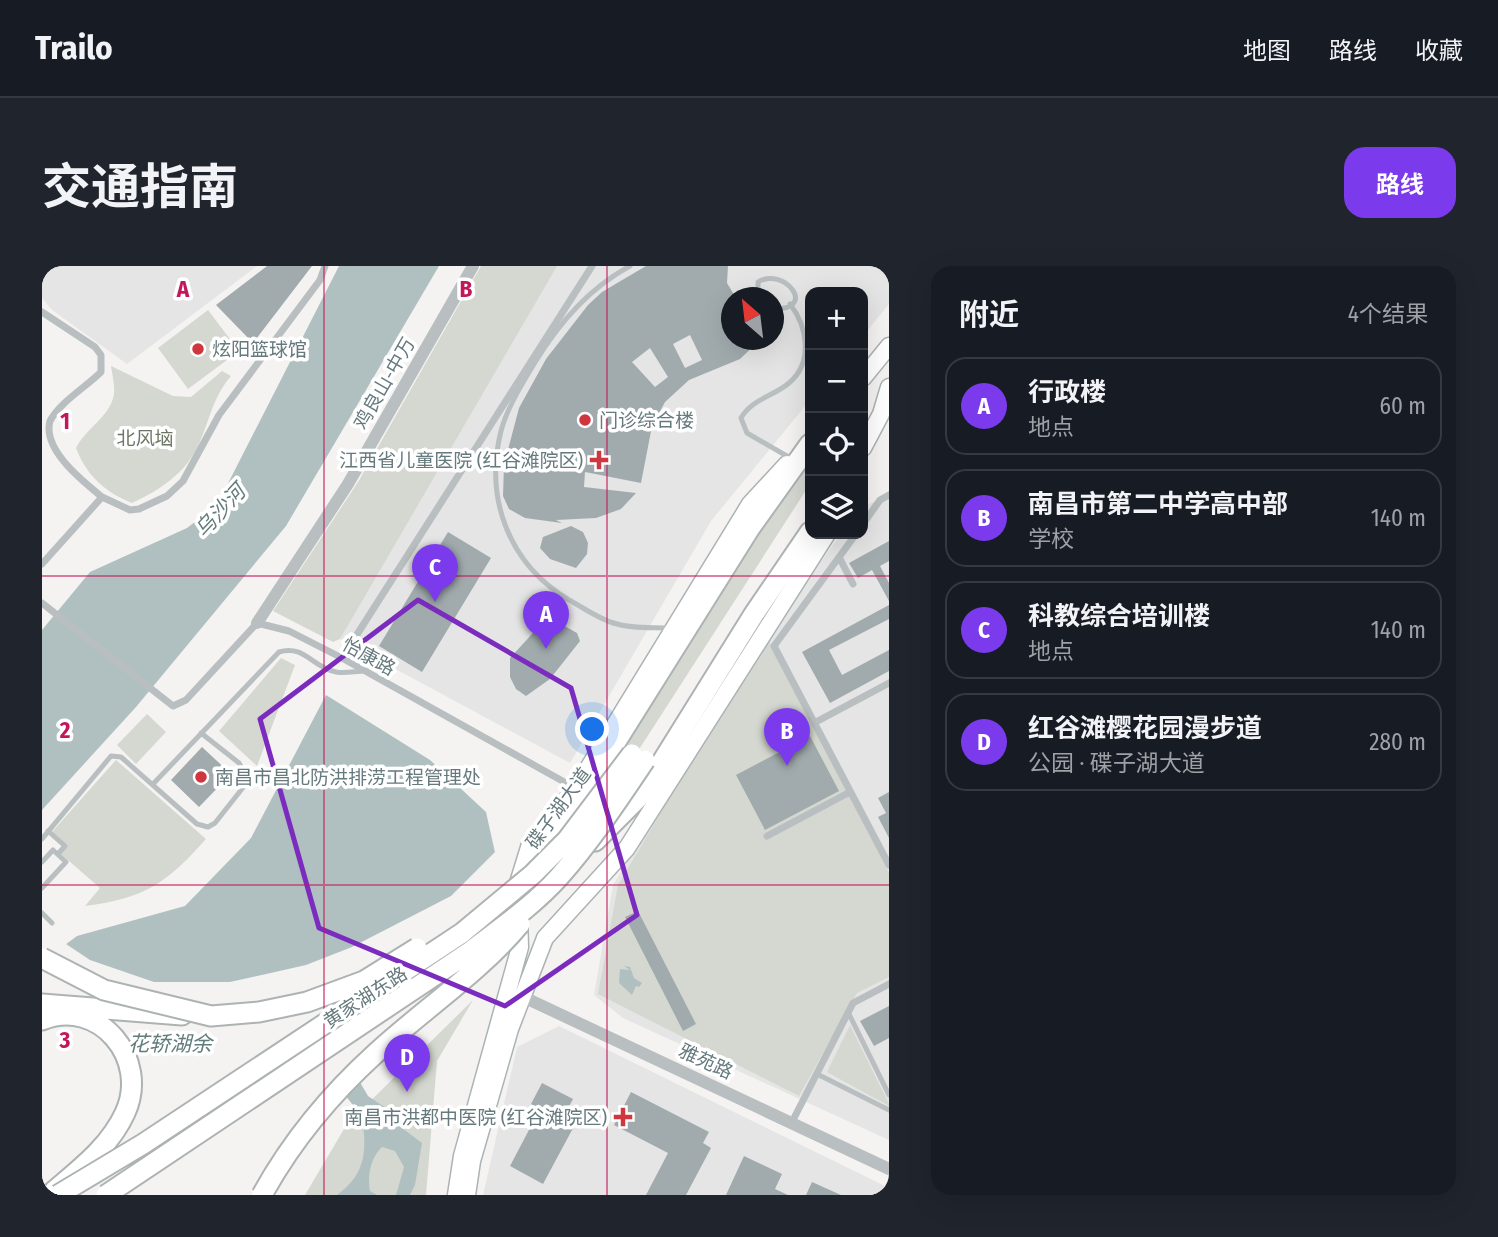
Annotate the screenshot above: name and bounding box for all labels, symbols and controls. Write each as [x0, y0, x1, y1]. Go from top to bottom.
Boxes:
text: Trailo [35, 28, 113, 68]
text: 地图 [1243, 37, 1291, 65]
text: 路线 [1329, 37, 1377, 65]
text: 收藏 [1415, 37, 1463, 65]
button: 路线 [1344, 147, 1456, 218]
text: 交通指南 [42, 158, 238, 217]
text: A [176, 275, 190, 303]
text: B [460, 275, 473, 303]
north arrow [721, 287, 784, 350]
map controls [805, 287, 868, 539]
button: + [805, 287, 868, 350]
text: 附近 [959, 297, 1019, 333]
text: 4个结果 [1348, 300, 1428, 328]
street label: 鸡良山-中万 [349, 333, 420, 433]
place label: 炫阳篮球馆 [212, 338, 307, 361]
marker: 炫阳篮球馆 [190, 341, 206, 357]
button: − [805, 350, 868, 413]
text: 行政楼 [1028, 377, 1106, 408]
text: A [978, 392, 990, 420]
text: 60 m [1380, 392, 1426, 420]
text: 1 [60, 407, 70, 435]
place label: 门诊综合楼 [599, 409, 694, 432]
marker: 门诊综合楼 [577, 412, 593, 428]
button: locate [805, 413, 868, 476]
text: 地点 [1028, 413, 1074, 441]
park label: 北风垴 [116, 427, 174, 450]
place label: 江西省儿童医院 (红谷滩院区) [339, 449, 583, 472]
marker: 江西省儿童医院 (红谷滩院区) [589, 450, 609, 470]
water label: 乌沙河 [189, 476, 254, 543]
button: layers [805, 476, 868, 539]
text: 南昌市第二中学高中部 [1028, 489, 1288, 520]
text: B [978, 504, 990, 532]
text: 140 m [1371, 504, 1426, 532]
text: 学校 [1028, 525, 1074, 553]
pin: C [412, 544, 458, 602]
pin: A [523, 591, 569, 649]
text: 科教综合培训楼 [1028, 601, 1210, 632]
text: C [978, 616, 990, 644]
text: 140 m [1371, 616, 1426, 644]
street label: 怡康路 [338, 633, 399, 680]
text: 地点 [1028, 637, 1074, 665]
pin: B [764, 708, 810, 766]
your location [575, 712, 609, 746]
text: 红谷滩樱花园漫步道 [1028, 713, 1262, 744]
text: 2 [59, 716, 71, 744]
text: D [977, 728, 991, 756]
text: 280 m [1369, 728, 1426, 756]
text: 公园 · 碟子湖大道 [1028, 749, 1205, 777]
street label: 碟子湖大道 [521, 763, 596, 853]
place label: 南昌市昌北防洪排涝工程管理处 [215, 766, 481, 789]
marker: 南昌市昌北防洪排涝工程管理处 [193, 769, 209, 785]
street label: 黄家湖东路 [319, 962, 411, 1033]
text: 3 [59, 1026, 71, 1054]
water label: 花轿湖余 [128, 1031, 215, 1057]
pin: D [384, 1034, 430, 1092]
street label: 雅苑路 [675, 1039, 736, 1084]
place label: 南昌市洪都中医院 (红谷滩院区) [344, 1106, 607, 1129]
marker: 南昌市洪都中医院 (红谷滩院区) [613, 1107, 633, 1127]

